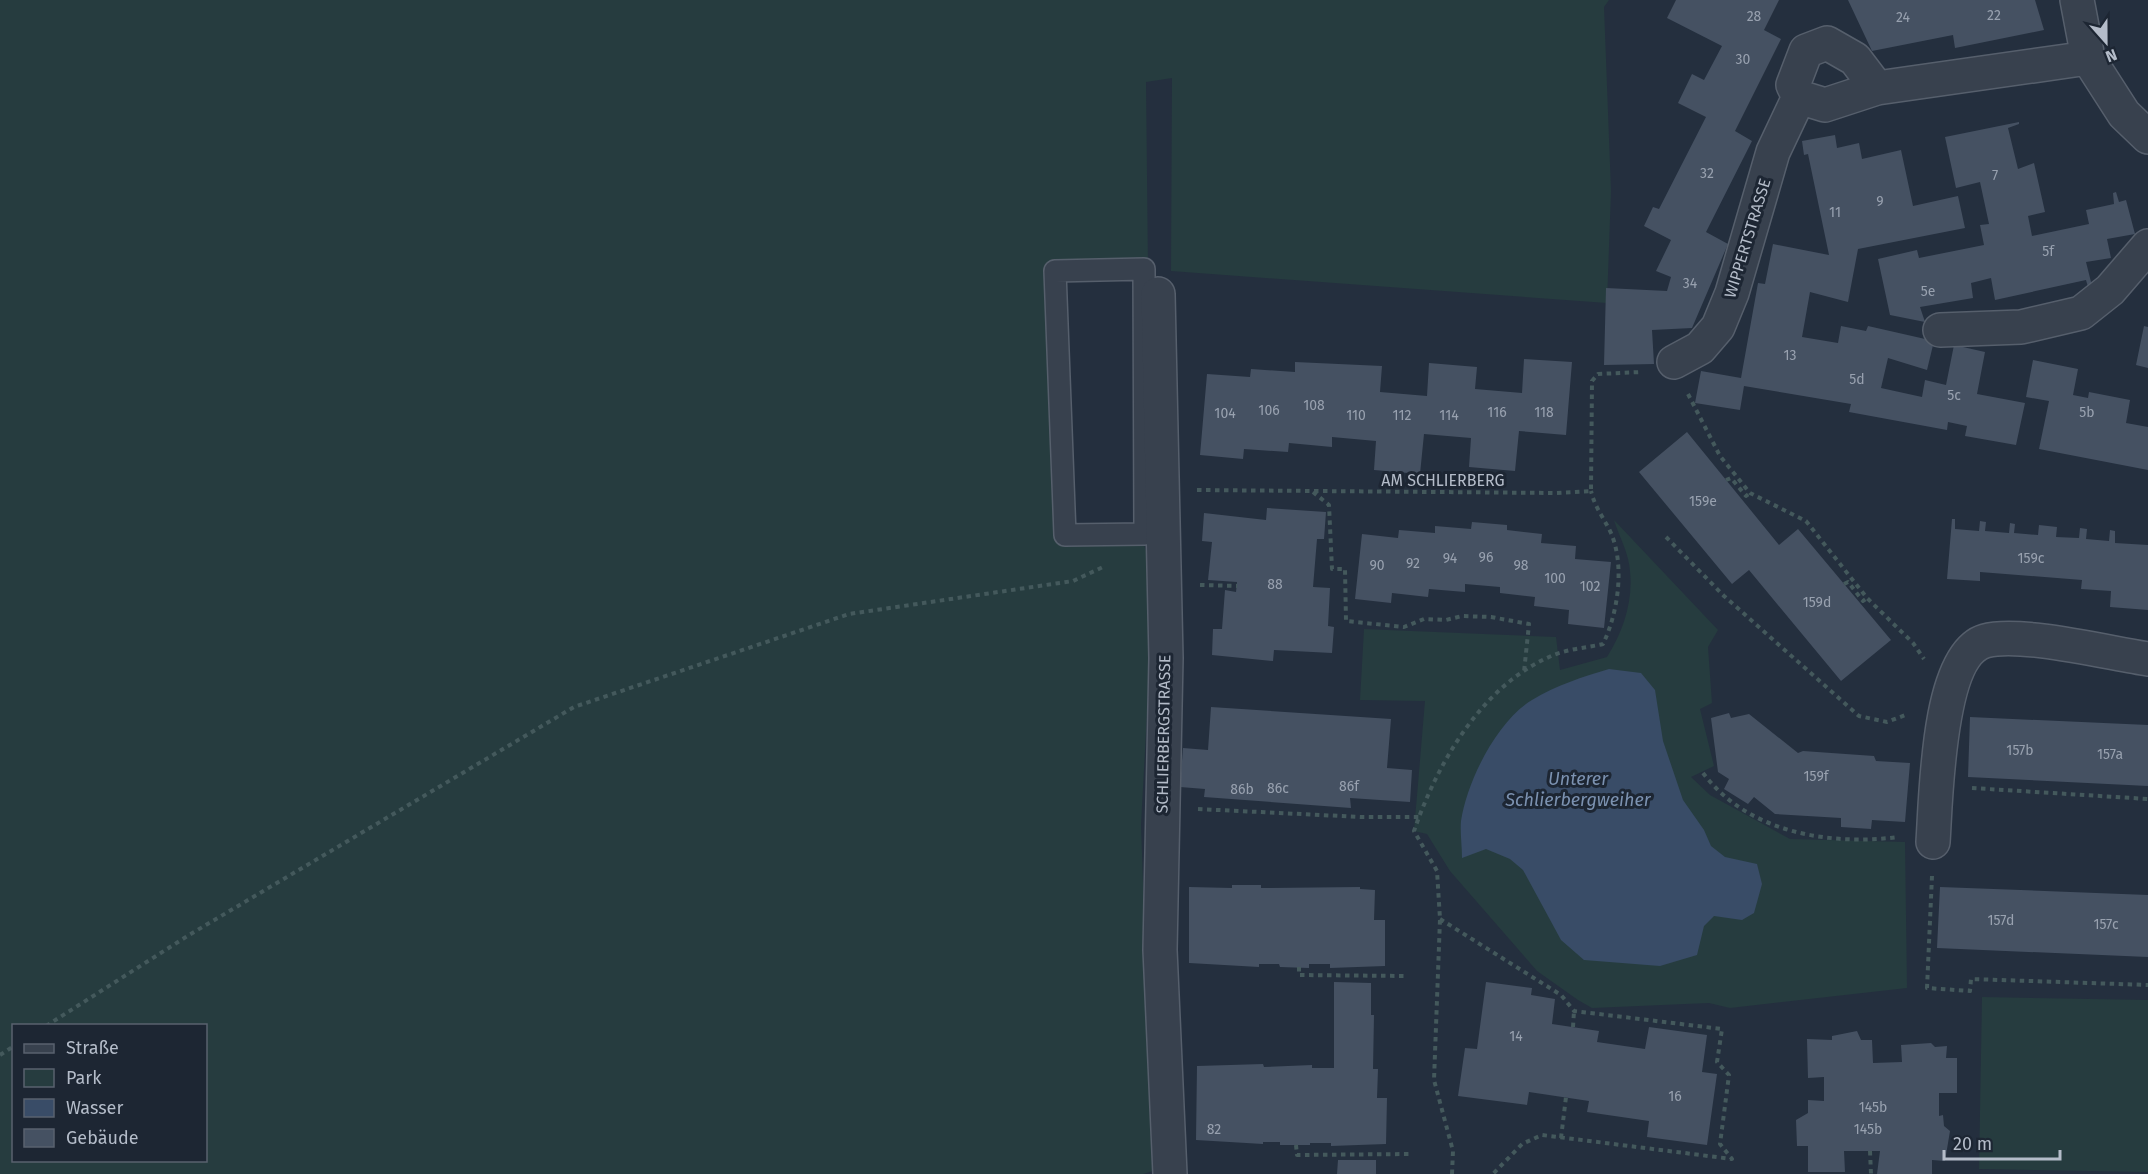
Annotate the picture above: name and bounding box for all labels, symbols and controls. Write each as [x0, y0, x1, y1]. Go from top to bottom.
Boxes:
house number: 22 [1987, 7, 2001, 24]
house number: 28 [1747, 8, 1762, 25]
house number: 24 [1896, 9, 1911, 26]
north arrow [2076, 12, 2136, 72]
text: N [2103, 45, 2120, 66]
house number: 30 [1736, 51, 1751, 68]
house number: 32 [1700, 165, 1714, 182]
house number: 7 [1992, 167, 1998, 184]
street label: WIPPERTSTRASSE [1720, 176, 1775, 300]
house number: 9 [1876, 193, 1884, 210]
house number: 11 [1829, 204, 1841, 221]
house number: 5f [2042, 243, 2055, 260]
house number: 34 [1683, 275, 1698, 292]
house number: 5e [1921, 283, 1935, 300]
house number: 13 [1783, 347, 1797, 364]
house number: 5d [1849, 371, 1865, 388]
house number: 5c [1947, 387, 1961, 404]
house number: 108 [1303, 397, 1325, 414]
house number: 106 [1258, 402, 1280, 419]
house number: 116 [1487, 404, 1507, 421]
house number: 118 [1534, 404, 1554, 421]
house number: 5b [2079, 404, 2095, 421]
house number: 104 [1214, 405, 1236, 422]
house number: 110 [1346, 407, 1366, 424]
house number: 112 [1393, 407, 1411, 424]
house number: 114 [1439, 407, 1459, 424]
street label: AM SCHLIERBERG [1381, 471, 1505, 490]
house number: 159e [1689, 493, 1717, 510]
house number: 96 [1479, 549, 1493, 566]
house number: 94 [1443, 550, 1458, 567]
house number: 159c [2018, 550, 2045, 567]
house number: 92 [1406, 555, 1420, 572]
house number: 90 [1369, 557, 1385, 574]
house number: 98 [1513, 557, 1529, 574]
house number: 100 [1544, 570, 1566, 587]
house number: 88 [1267, 576, 1283, 593]
house number: 102 [1580, 578, 1600, 595]
house number: 159d [1803, 594, 1831, 611]
street label: SCHLIERBERGSTRASSE [1153, 654, 1174, 814]
house number: 157b [2006, 742, 2034, 759]
house number: 157a [2097, 746, 2123, 763]
water label: Unterer Schlierbergweiher [1504, 768, 1652, 811]
house number: 159f [1804, 768, 1830, 785]
house number: 86f [1339, 778, 1360, 795]
house number: 86c [1267, 780, 1289, 797]
house number: 86b [1230, 781, 1254, 798]
house number: 157d [1988, 912, 2014, 929]
house number: 157c [2093, 916, 2119, 933]
legend [12, 1024, 207, 1162]
house number: 14 [1509, 1028, 1523, 1045]
text: Straße [66, 1037, 119, 1059]
text: Park [66, 1067, 102, 1089]
house number: 16 [1668, 1088, 1682, 1105]
text: Wasser [66, 1097, 123, 1119]
house number: 145b [1859, 1099, 1887, 1116]
house number: 82 [1207, 1121, 1221, 1138]
house number: 145b [1854, 1121, 1882, 1138]
scale bar [1944, 1123, 2060, 1161]
text: Gebäude [66, 1127, 139, 1149]
text: 20 m [1953, 1133, 1992, 1155]

